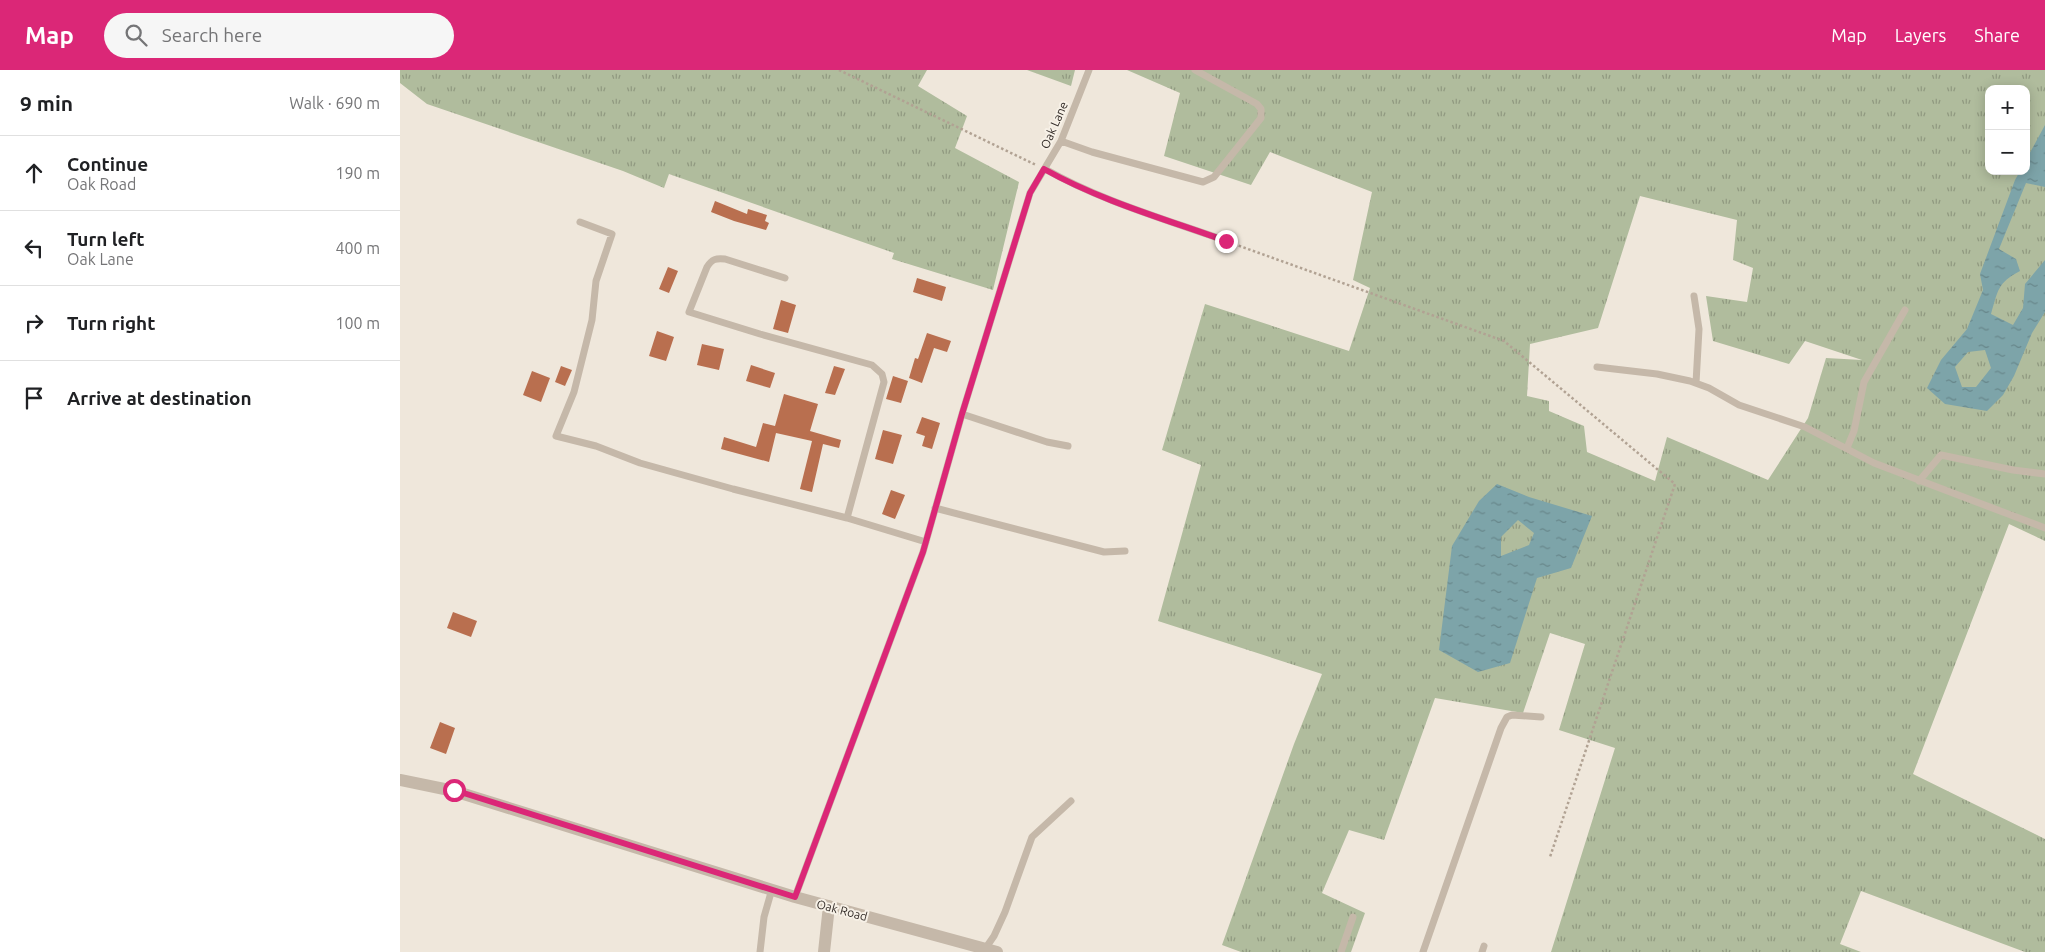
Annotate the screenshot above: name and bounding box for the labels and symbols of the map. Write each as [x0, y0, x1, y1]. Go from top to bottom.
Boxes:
street label: Oak Lane [1038, 99, 1070, 151]
route end [1215, 230, 1238, 253]
route start [443, 779, 466, 802]
street label: Oak Road [815, 897, 869, 923]

